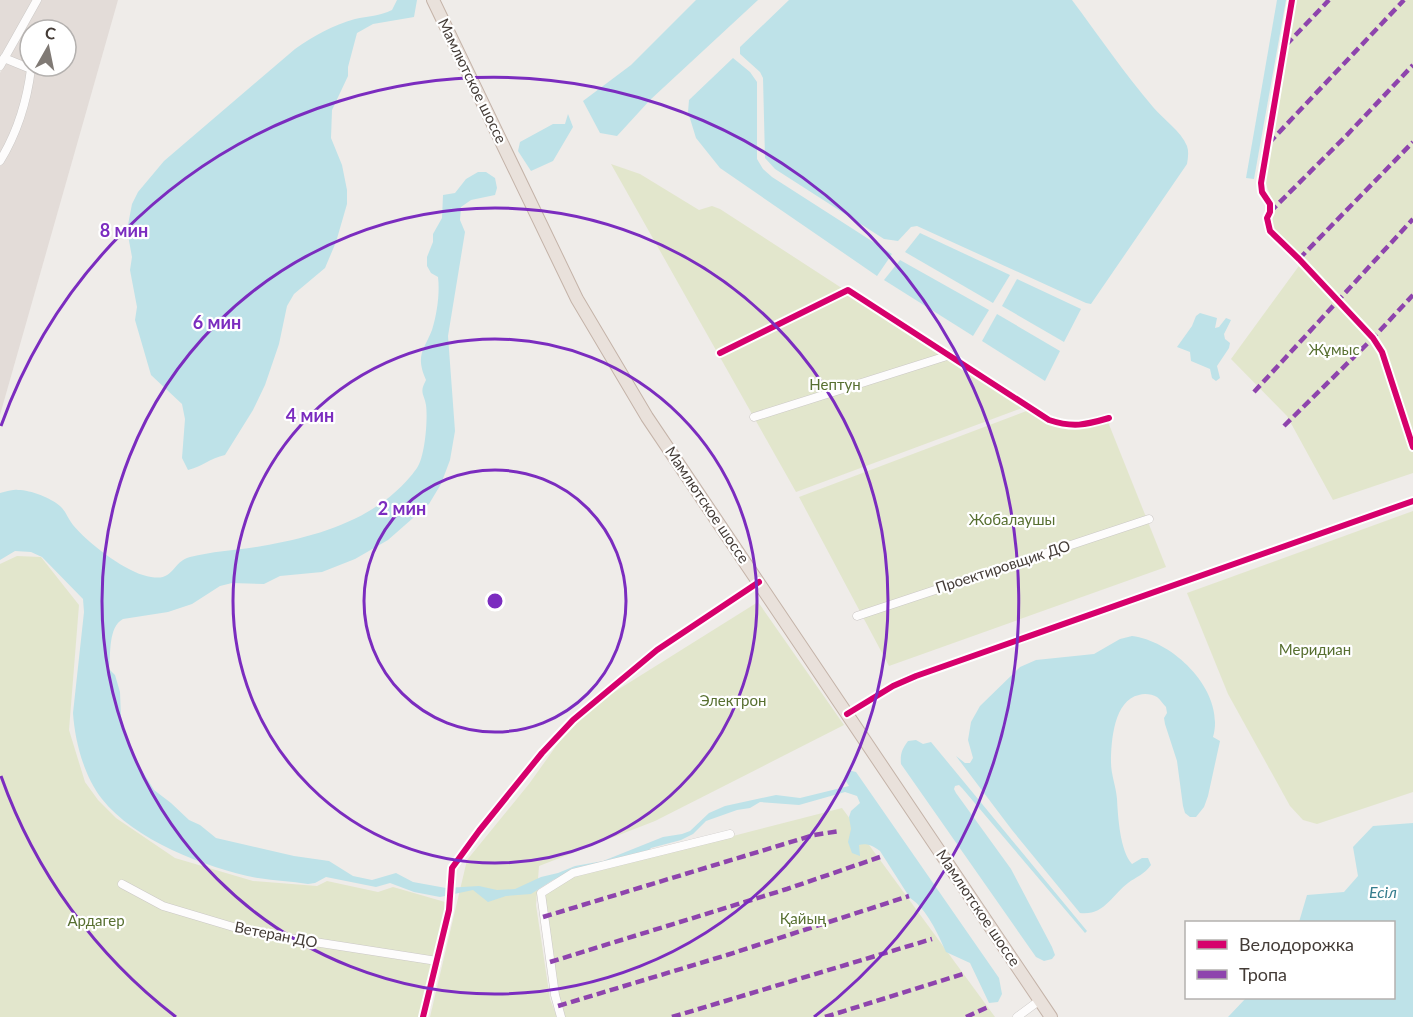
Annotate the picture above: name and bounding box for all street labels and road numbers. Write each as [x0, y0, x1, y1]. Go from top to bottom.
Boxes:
street label: Мамлютское шоссе [435, 15, 511, 146]
street label: Мамлютское шоссе [662, 443, 754, 566]
street label: Проектировщик ДО [933, 536, 1072, 596]
street label: Мамлютское шоссе [933, 846, 1025, 969]
street label: Ветеран ДО [233, 917, 319, 951]

